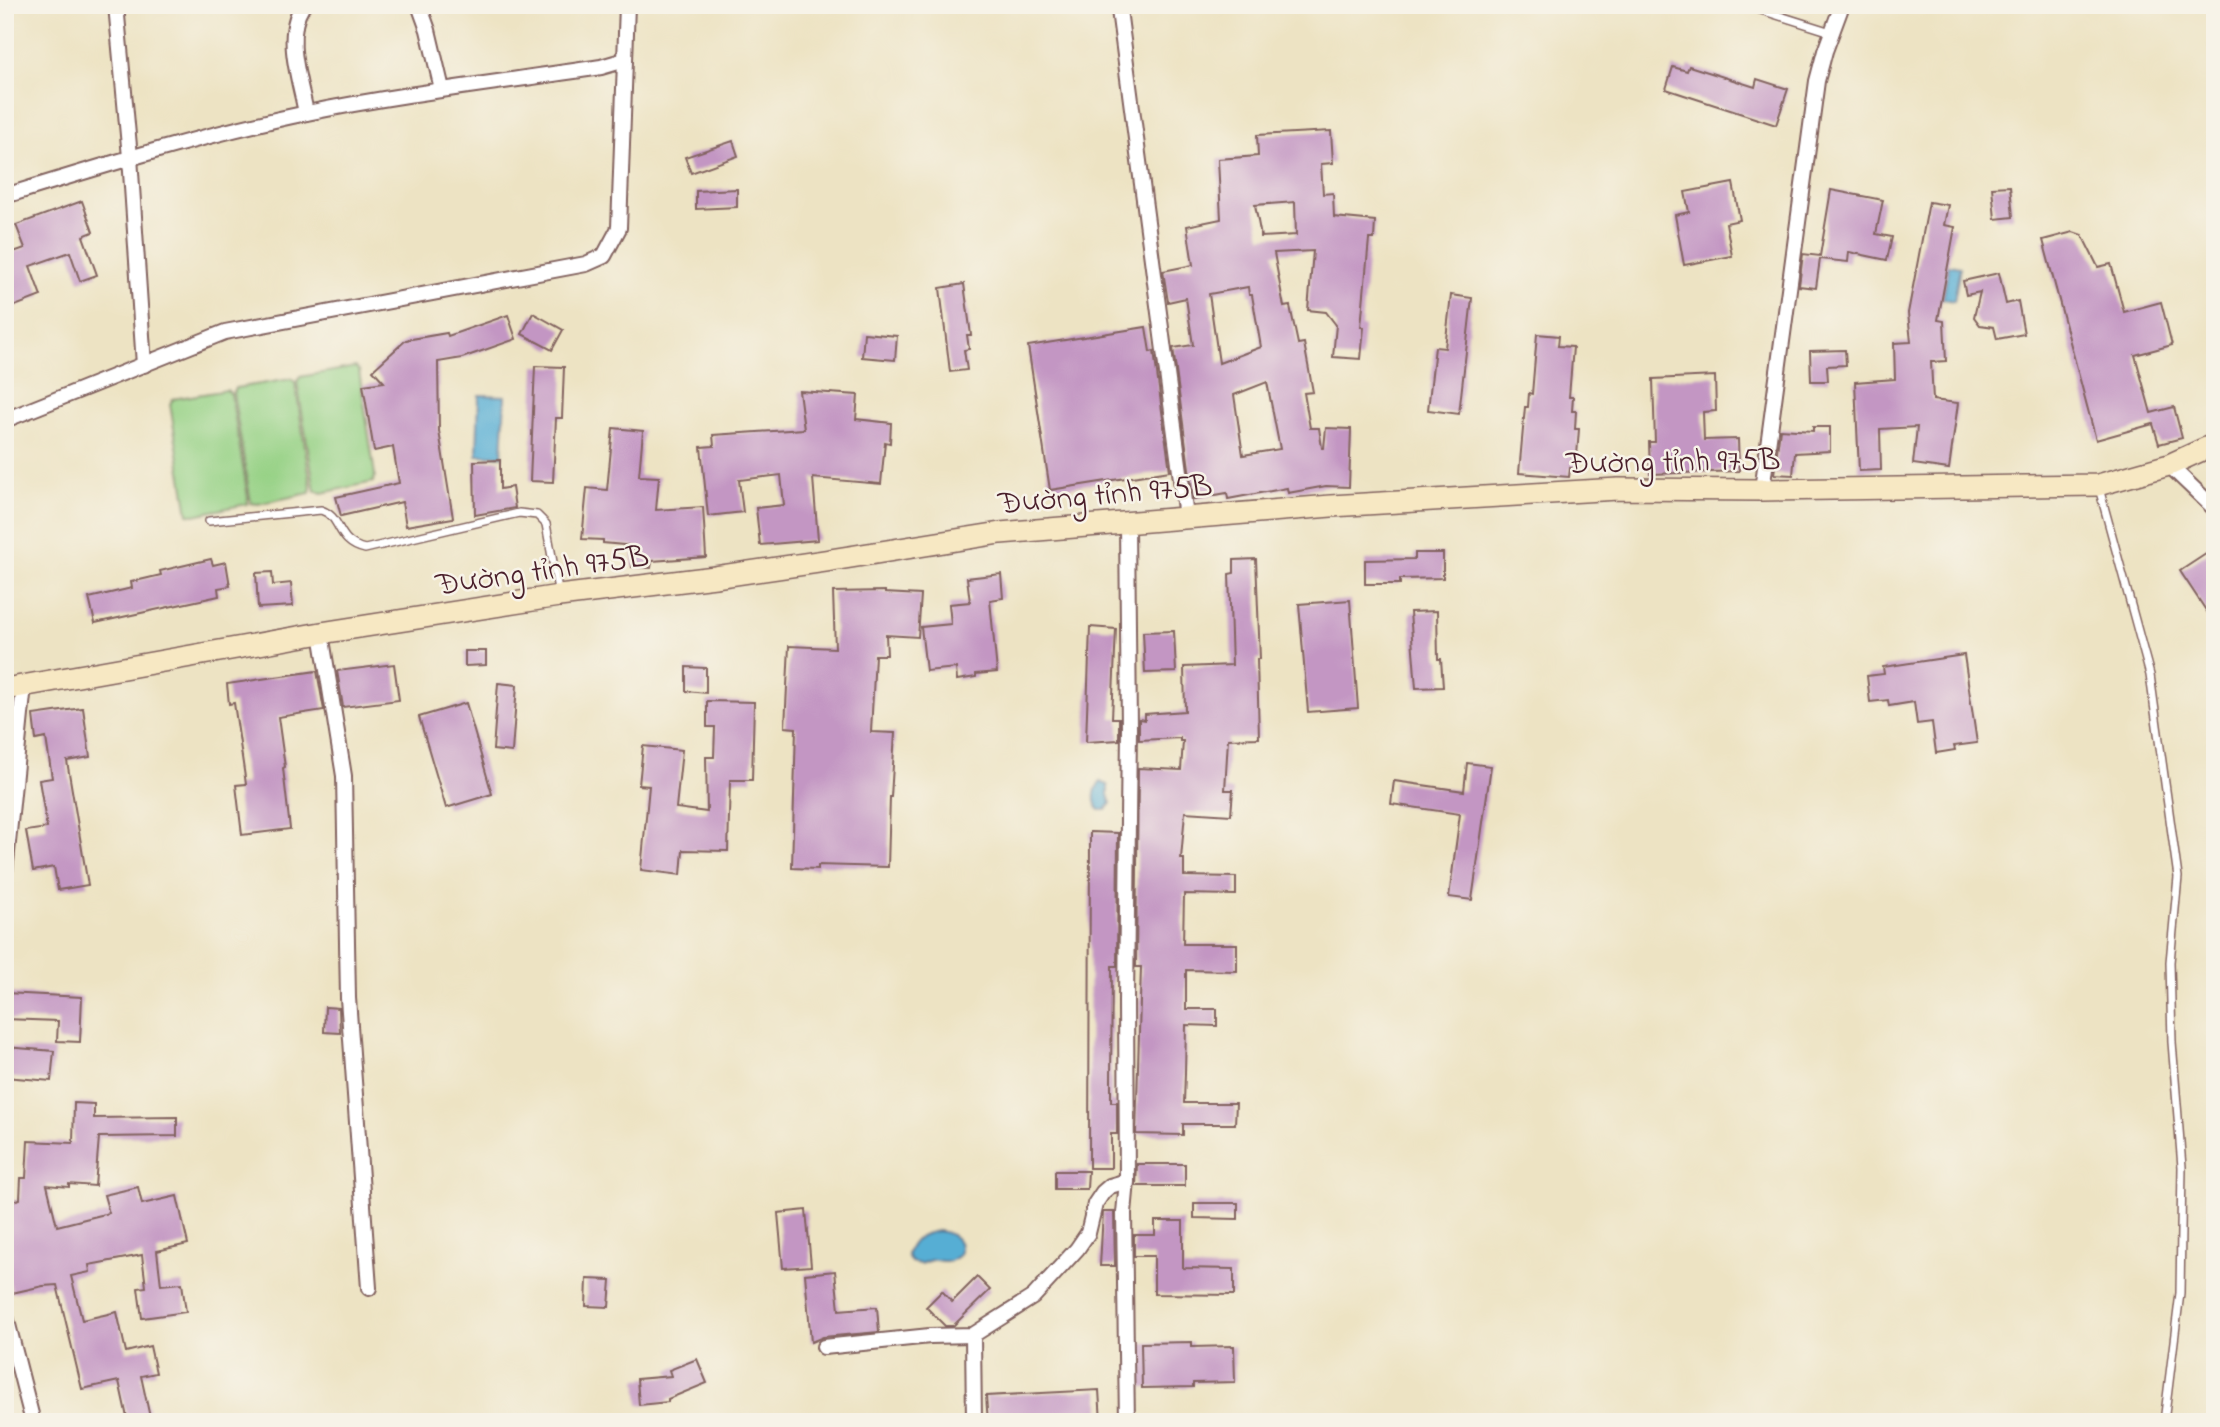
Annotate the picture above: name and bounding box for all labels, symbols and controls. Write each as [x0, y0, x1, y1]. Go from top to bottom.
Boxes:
street label: Đường tỉnh 975B [1564, 438, 1781, 489]
street label: Đường tỉnh 975B [995, 464, 1214, 529]
street label: Đường tỉnh 975B [432, 534, 652, 611]

